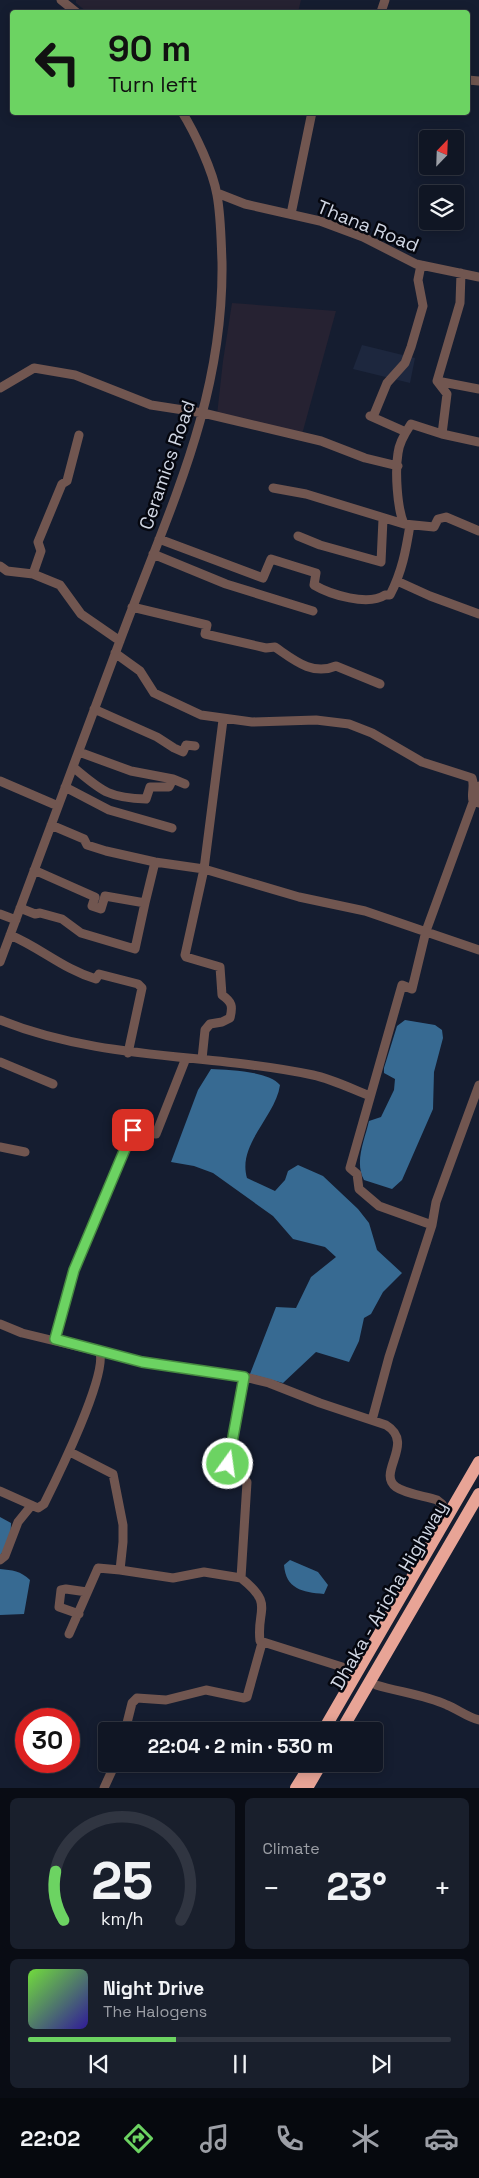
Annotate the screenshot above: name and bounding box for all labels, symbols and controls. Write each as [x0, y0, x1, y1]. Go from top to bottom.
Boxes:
text: 90 m [108, 27, 191, 71]
icon: left [25, 30, 90, 95]
text: Turn left [108, 70, 198, 98]
north arrow [419, 130, 464, 175]
map controls [419, 130, 464, 230]
button: layers [419, 185, 464, 230]
street label: Thana Road [313, 194, 423, 258]
street label: Ceramics Road [133, 397, 201, 533]
pin [112, 1109, 154, 1151]
icon: arrive [119, 1116, 147, 1144]
position arrow [201, 1437, 253, 1489]
street label: Dhaka - Aricha Highway [325, 1496, 453, 1694]
speed limit sign: 30 [15, 1708, 80, 1773]
text: 22:04 · 2 min · 530 m [148, 1734, 333, 1759]
text: Climate [263, 1838, 320, 1859]
text: 25 [91, 1848, 153, 1914]
text: 23° [326, 1863, 387, 1911]
text: − [263, 1870, 280, 1906]
text: + [434, 1870, 451, 1906]
text: km/h [101, 1907, 144, 1930]
text: Night Drive [103, 1976, 204, 2001]
text: The Halogens [103, 2001, 207, 2022]
icon: previous [85, 2050, 113, 2078]
icon: pause [226, 2050, 254, 2078]
icon: next [367, 2050, 395, 2078]
icon: directions [121, 2121, 156, 2156]
icon: music [197, 2121, 232, 2156]
icon: phone [272, 2121, 307, 2156]
icon: climate [348, 2121, 383, 2156]
icon: car [424, 2121, 459, 2156]
text: 22:02 [20, 2124, 80, 2152]

